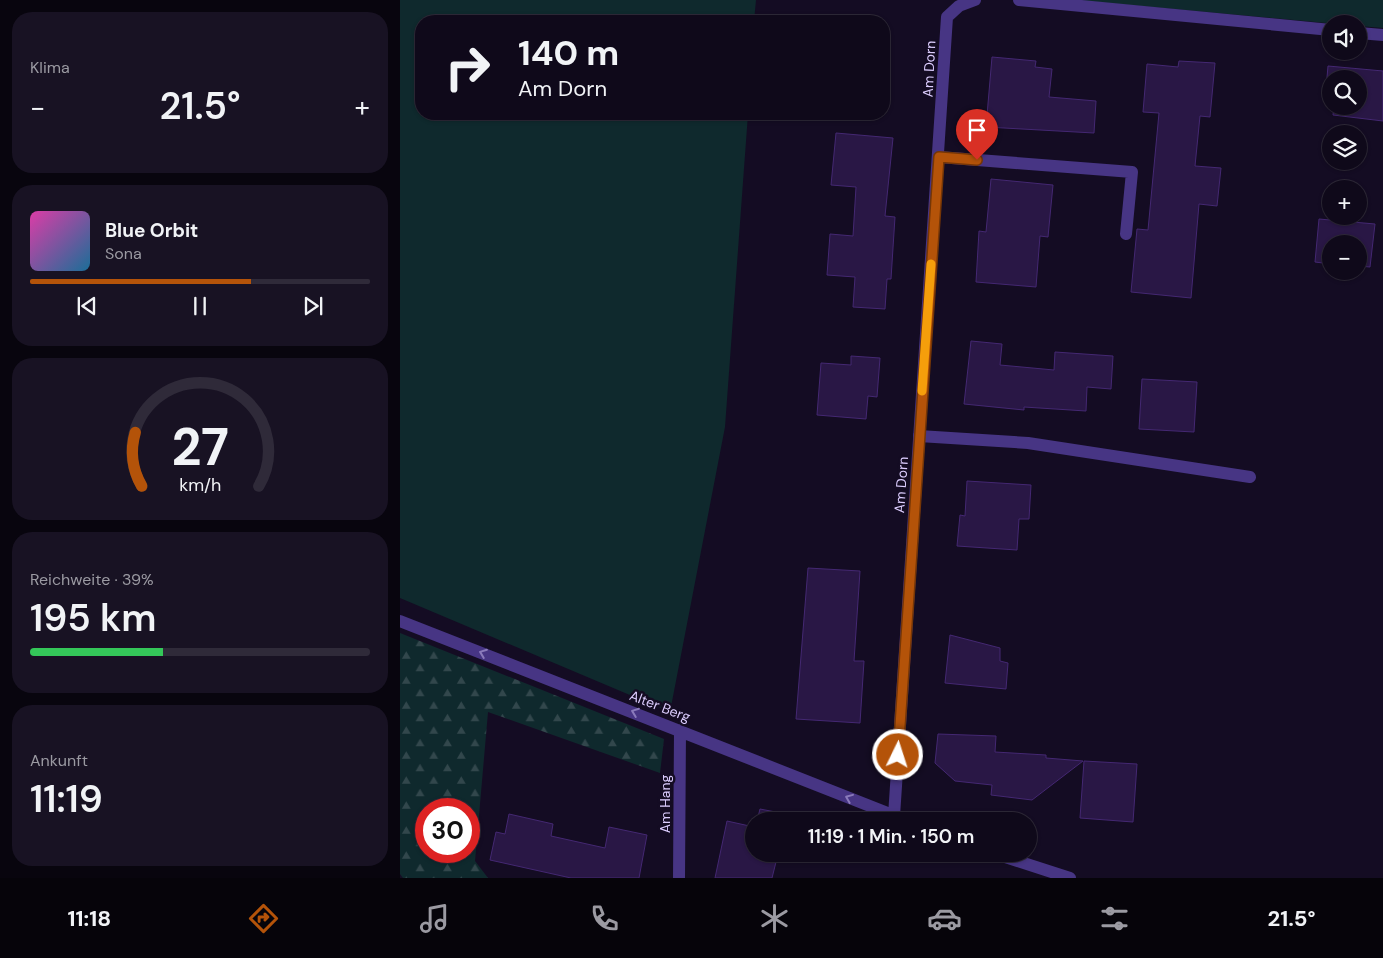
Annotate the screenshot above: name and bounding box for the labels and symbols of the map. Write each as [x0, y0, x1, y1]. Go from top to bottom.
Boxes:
street label: Am Dorn [919, 40, 939, 98]
pin [956, 109, 998, 160]
street label: Am Dorn [890, 456, 912, 514]
one-way arrow [480, 649, 488, 659]
street label: Alter Berg [627, 686, 693, 726]
one-way arrow [631, 708, 640, 718]
position arrow [871, 728, 923, 780]
street label: Am Hang [656, 775, 674, 833]
one-way arrow [845, 793, 854, 804]
speed limit sign: 30 [415, 798, 480, 863]

